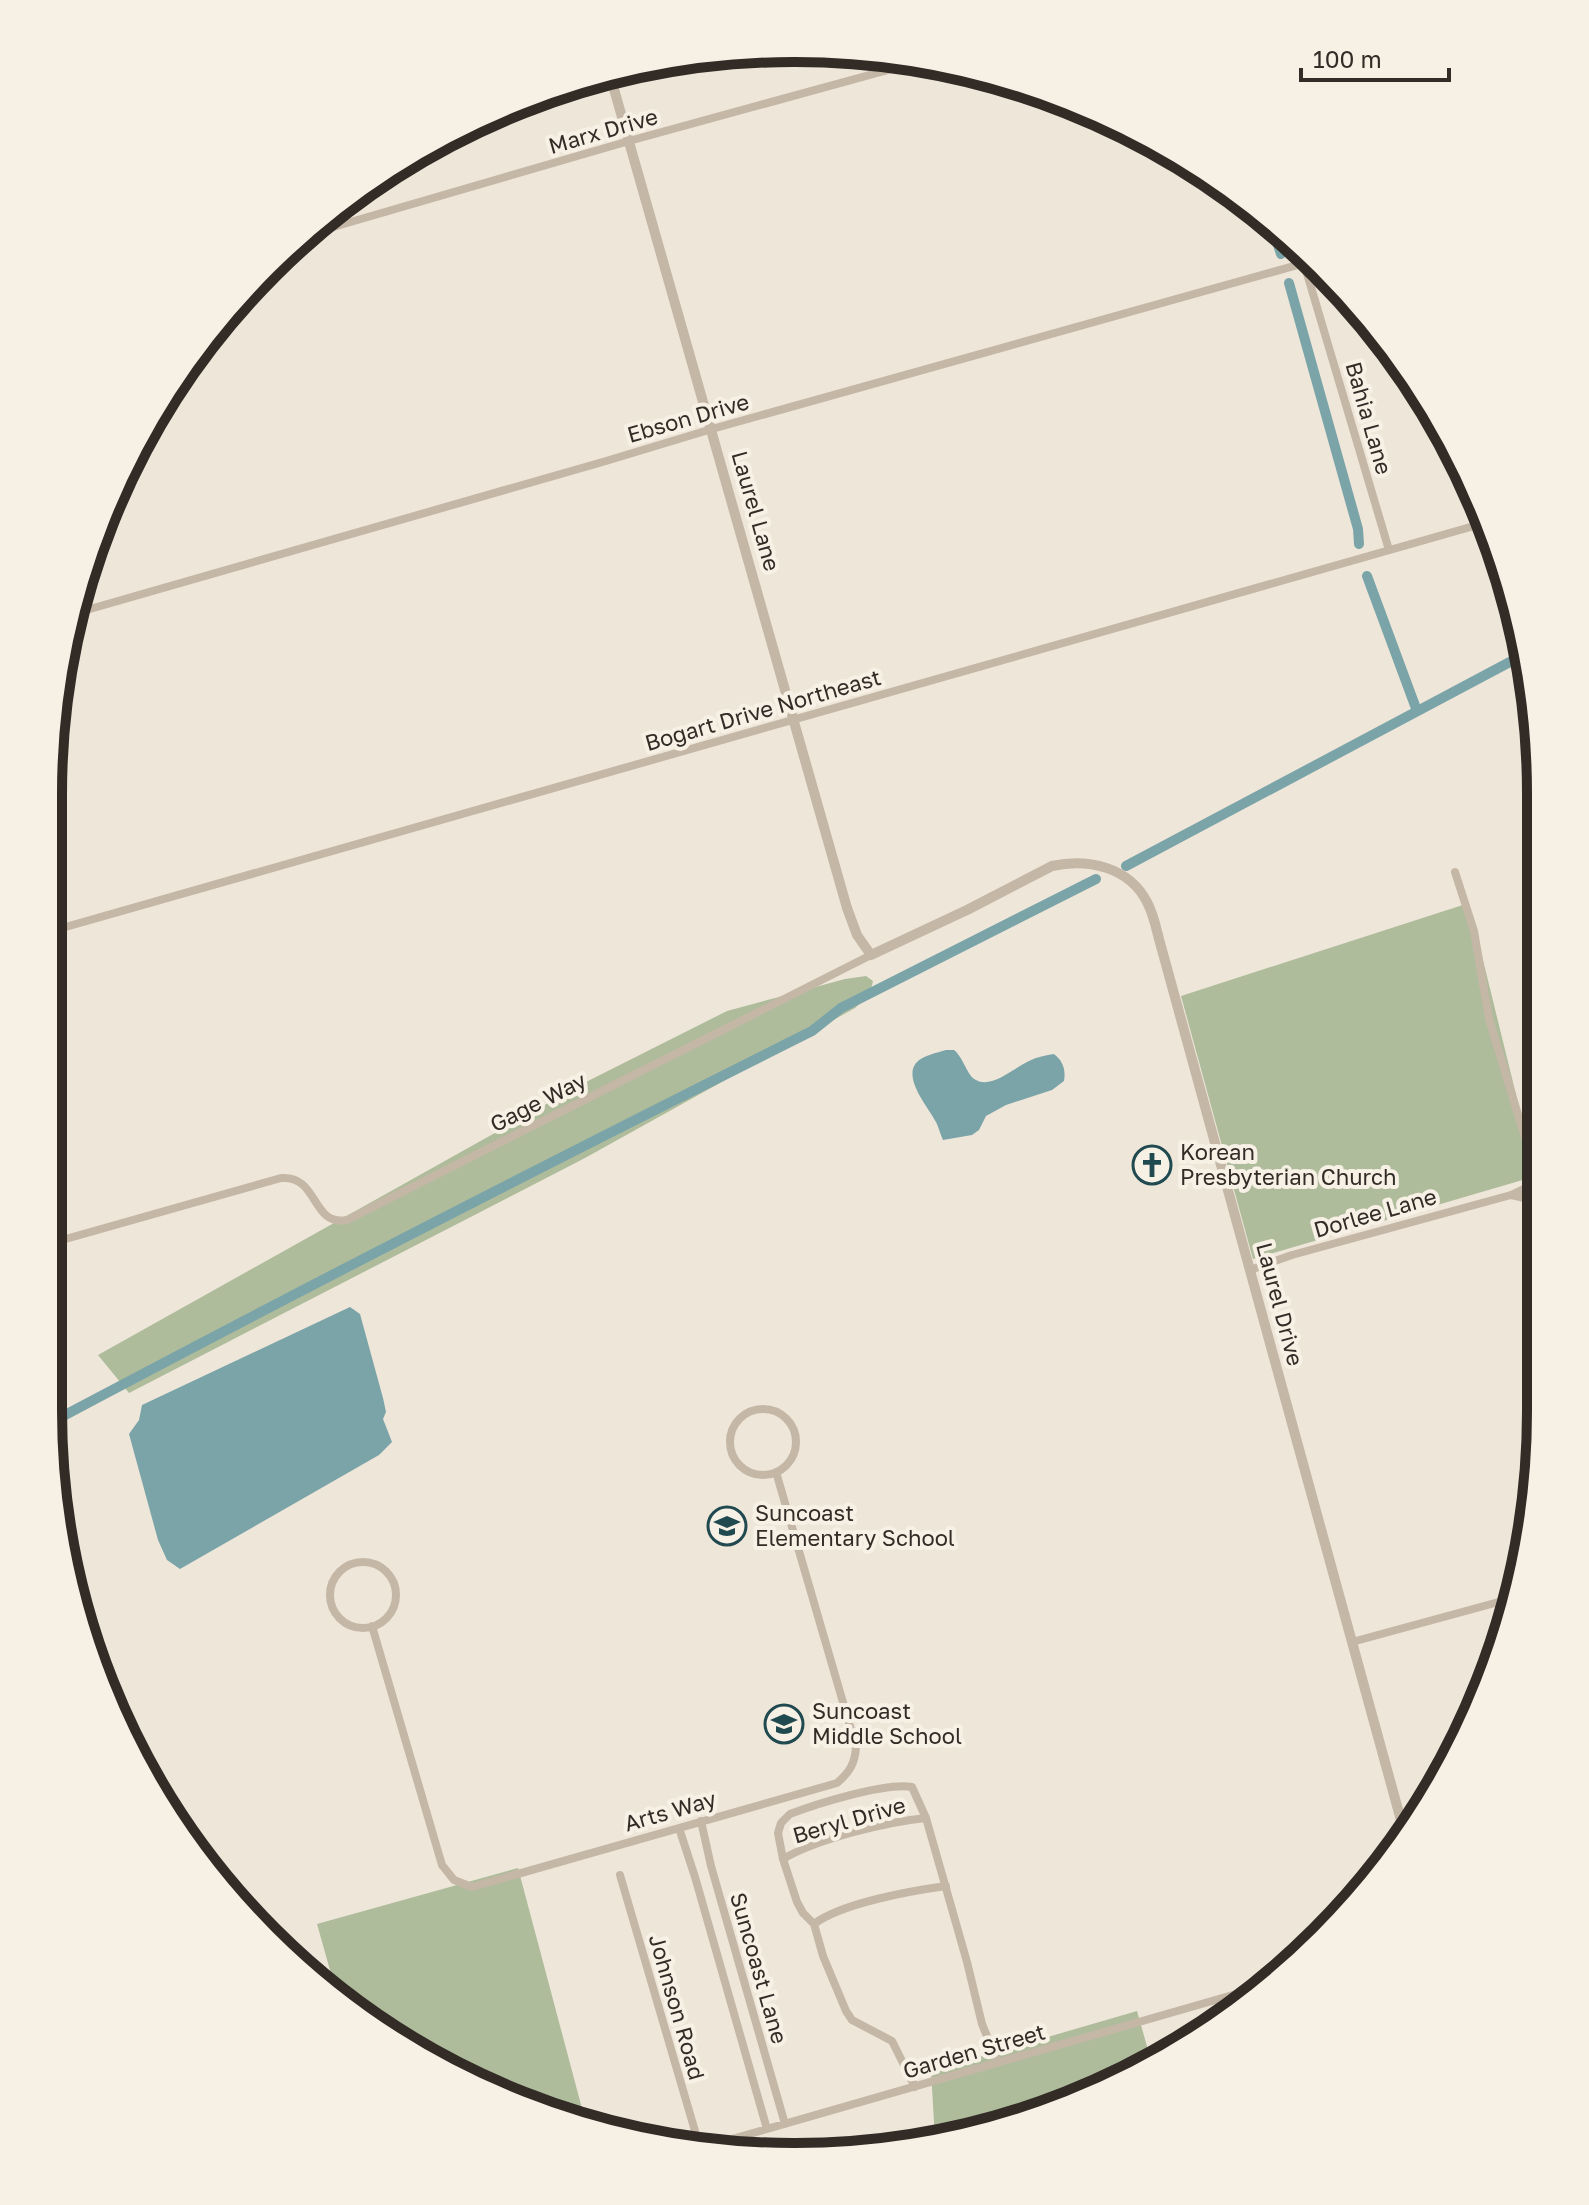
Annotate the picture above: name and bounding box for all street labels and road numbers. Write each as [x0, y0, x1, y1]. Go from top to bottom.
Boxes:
street label: Marx Drive [545, 102, 661, 159]
street label: Bahia Lane [1341, 358, 1398, 477]
street label: Ebson Drive [624, 387, 752, 448]
street label: Laurel Lane [726, 448, 786, 574]
street label: Bogart Drive Northeast [642, 663, 884, 756]
street label: Gage Way [485, 1066, 590, 1137]
street label: Dorlee Lane [1310, 1182, 1439, 1243]
street label: Laurel Drive [1251, 1239, 1310, 1369]
street label: Arts Way [621, 1785, 719, 1836]
street label: Beryl Drive [789, 1791, 908, 1849]
street label: Suncoast Lane [725, 1889, 794, 2047]
street label: Johnson Road [644, 1931, 711, 2083]
street label: Garden Street [900, 2017, 1048, 2084]

